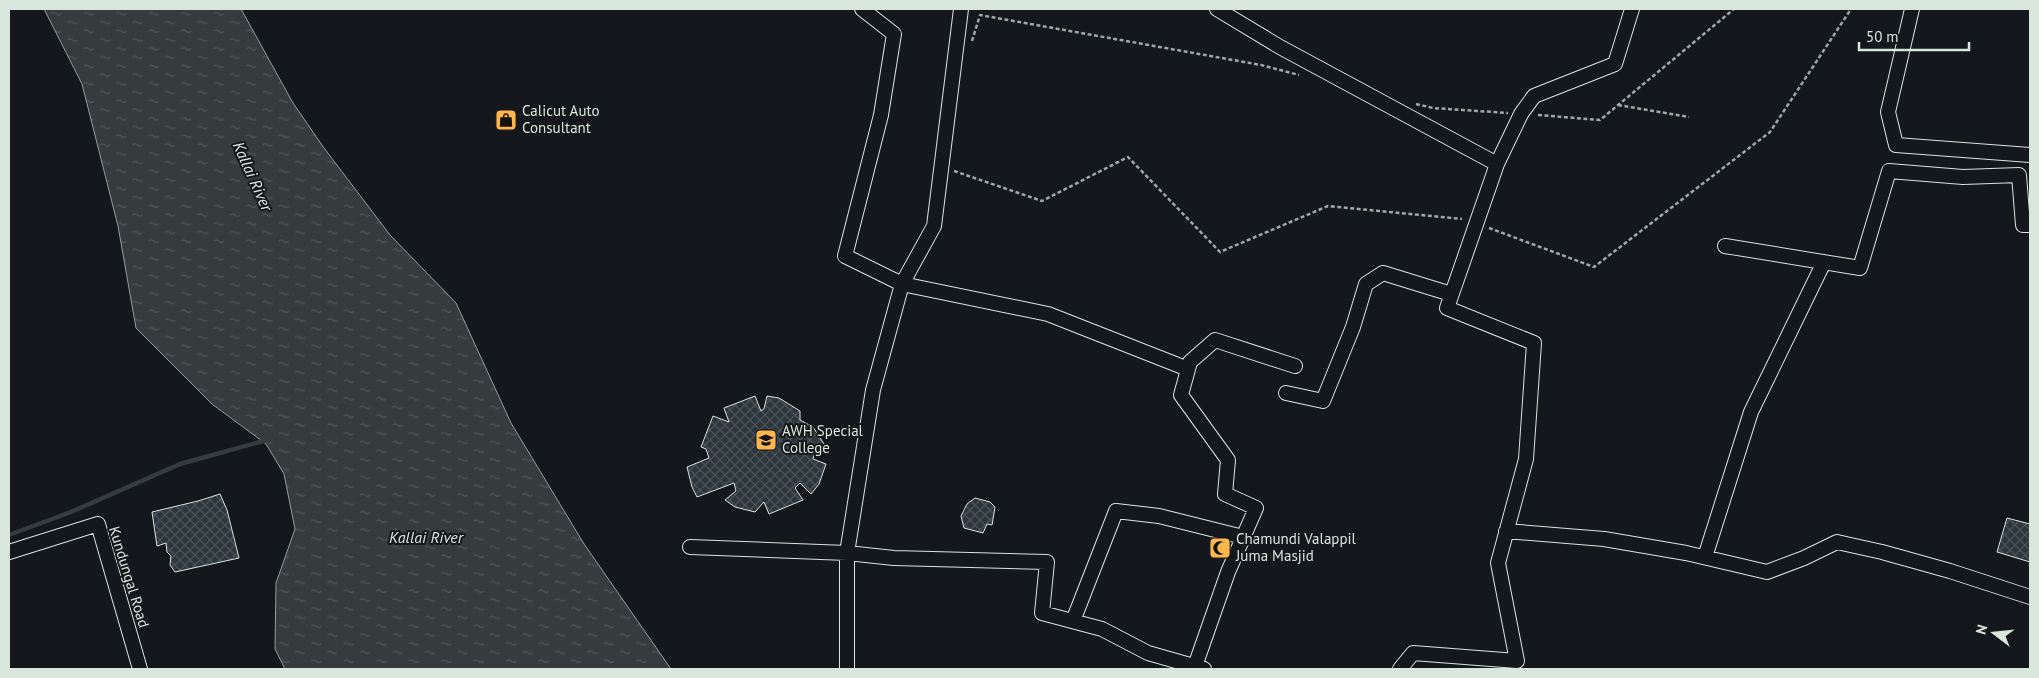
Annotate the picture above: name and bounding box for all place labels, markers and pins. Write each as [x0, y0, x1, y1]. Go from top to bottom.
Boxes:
place label: Calicut Auto Consultant [522, 101, 599, 137]
shop icon: Calicut Auto Consultant [494, 108, 518, 132]
place label: AWH Special College [782, 421, 864, 457]
school or university icon: AWH Special College [754, 428, 778, 452]
place label: Chamundi Valappil Juma Masjid [1235, 529, 1357, 565]
mosque icon: Chamundi Valappil Juma Masjid [1208, 536, 1232, 560]

